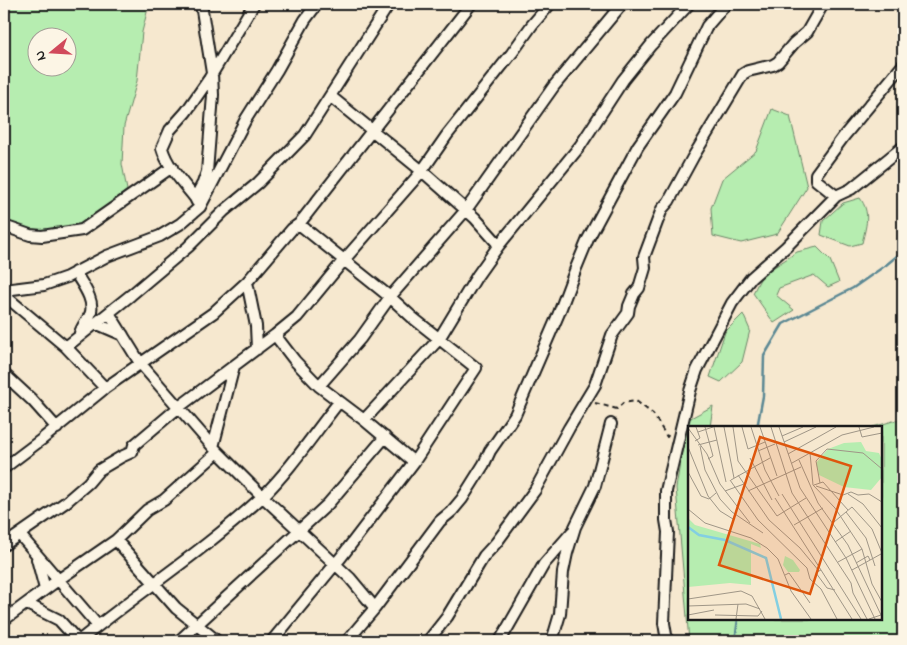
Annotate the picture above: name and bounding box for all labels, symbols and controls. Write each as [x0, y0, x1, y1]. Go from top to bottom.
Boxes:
north arrow [28, 28, 78, 78]
text: N [30, 48, 53, 63]
inset map [688, 426, 882, 620]

